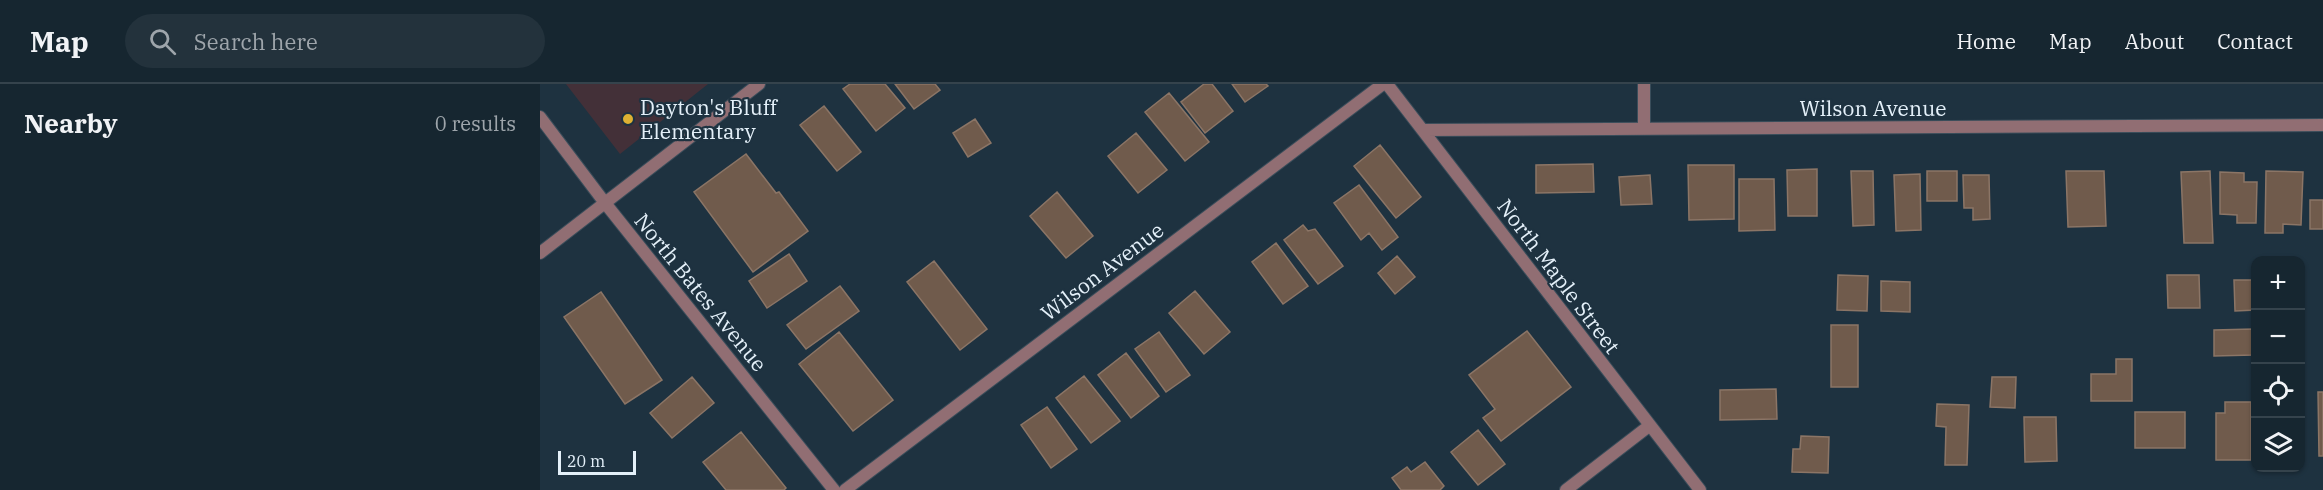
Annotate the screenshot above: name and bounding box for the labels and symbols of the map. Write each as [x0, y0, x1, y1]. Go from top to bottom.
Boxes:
place label: Dayton's Bluff Elementary [640, 93, 779, 145]
street label: Wilson Avenue [1799, 94, 1947, 122]
marker: Dayton's Bluff Elementary [621, 112, 635, 126]
street label: North Maple Street [1492, 193, 1626, 359]
street label: North Bates Avenue [628, 207, 774, 377]
street label: Wilson Avenue [1035, 216, 1169, 326]
scale bar [558, 448, 636, 476]

